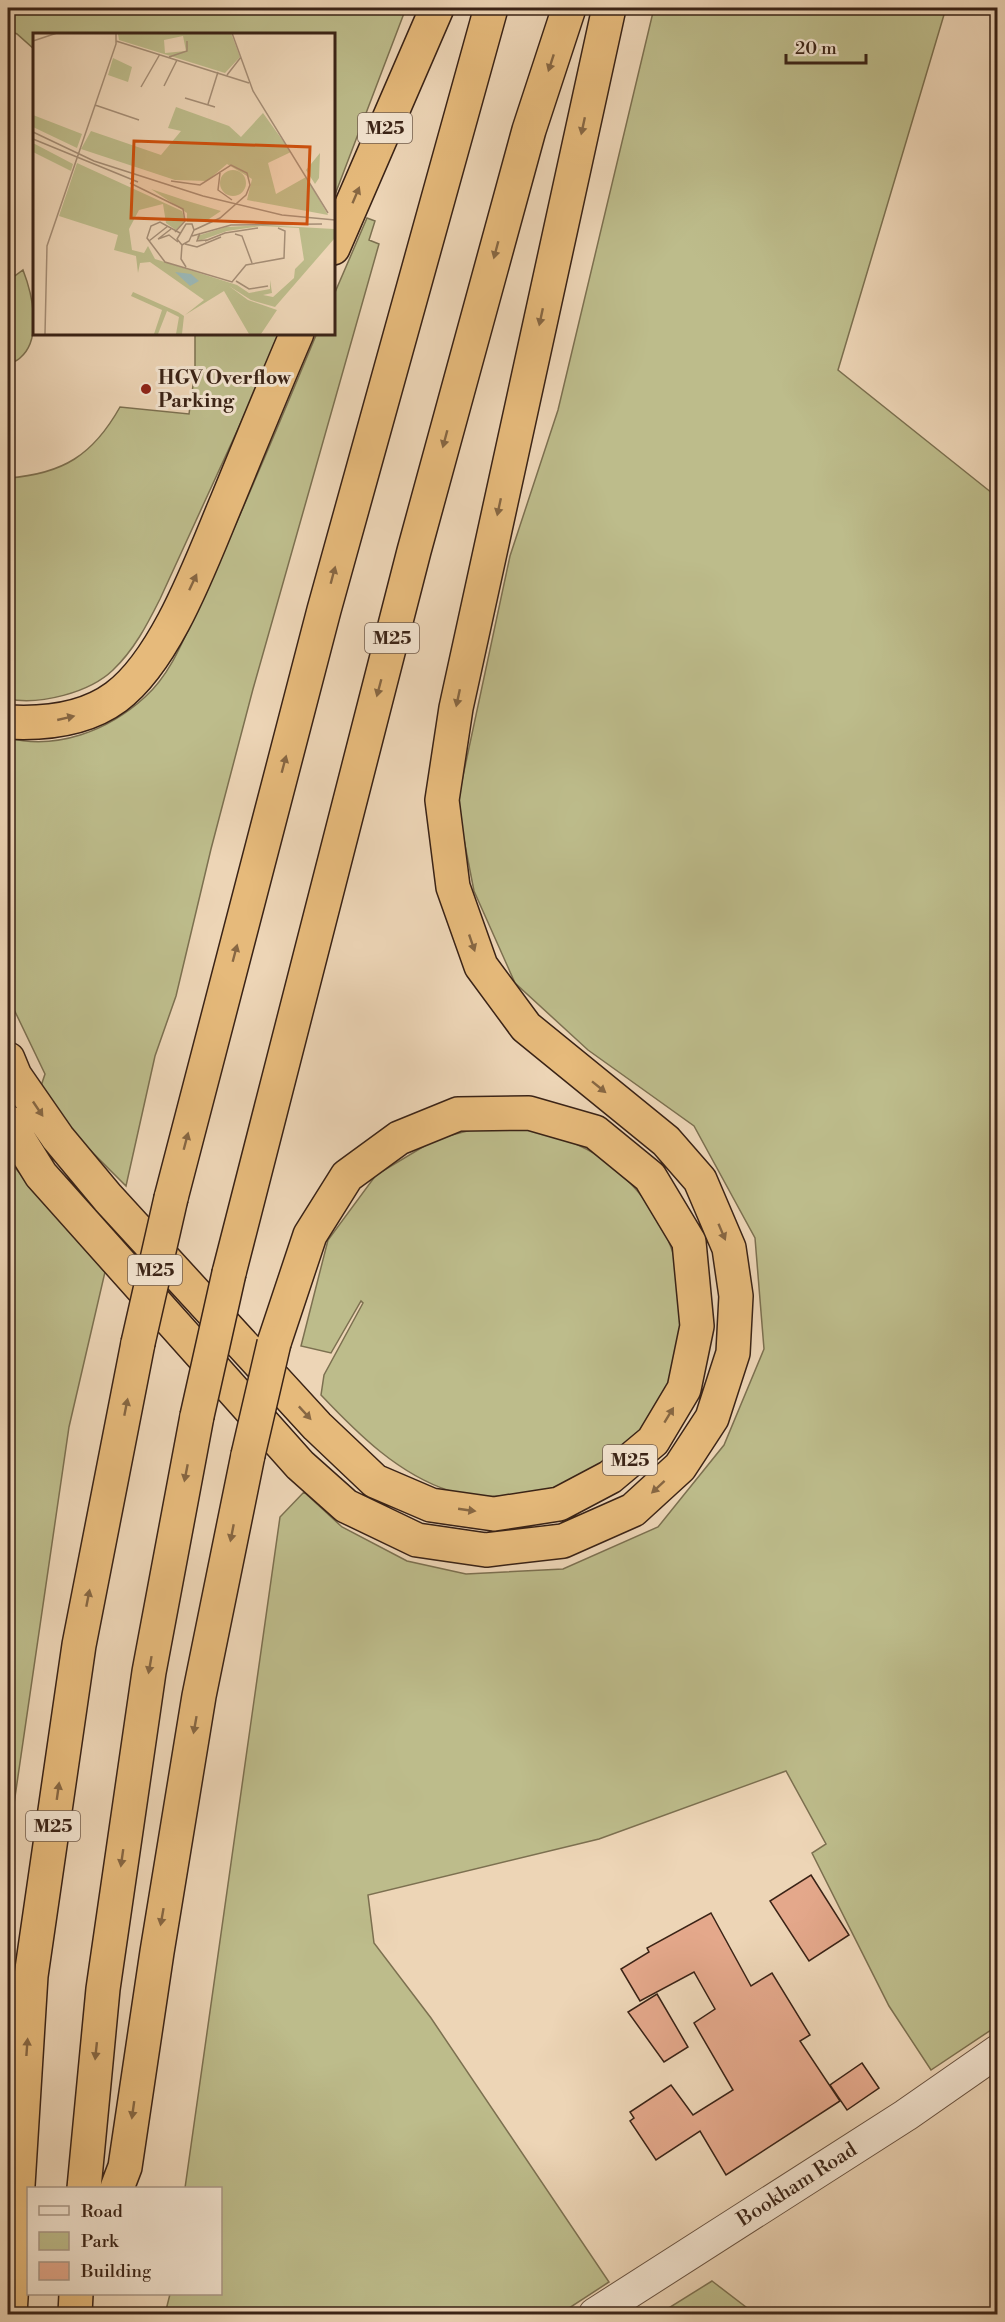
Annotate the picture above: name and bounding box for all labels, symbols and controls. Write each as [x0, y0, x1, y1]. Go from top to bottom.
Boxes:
scale bar [786, 27, 866, 65]
inset map [33, 33, 334, 334]
text: 20 m [795, 37, 837, 60]
one-way arrow [545, 54, 555, 72]
road number: M25 [358, 113, 412, 143]
one-way arrow [578, 117, 587, 136]
one-way arrow [351, 185, 361, 203]
one-way arrow [491, 241, 501, 260]
one-way arrow [536, 307, 545, 326]
place label: HGV Overflow Parking [158, 366, 292, 414]
marker: HGV Overflow Parking [139, 382, 153, 396]
one-way arrow [440, 430, 449, 448]
one-way arrow [494, 498, 504, 516]
one-way arrow [329, 566, 338, 584]
one-way arrow [188, 573, 197, 590]
road number: M25 [365, 623, 419, 653]
one-way arrow [374, 679, 383, 697]
one-way arrow [453, 688, 462, 707]
one-way arrow [56, 713, 75, 722]
one-way arrow [279, 755, 289, 773]
one-way arrow [468, 934, 478, 952]
one-way arrow [230, 943, 240, 962]
one-way arrow [591, 1080, 607, 1093]
one-way arrow [32, 1101, 43, 1117]
one-way arrow [181, 1132, 191, 1150]
one-way arrow [718, 1224, 727, 1241]
road number: M25 [128, 1255, 182, 1285]
one-way arrow [122, 1397, 131, 1416]
one-way arrow [298, 1405, 311, 1420]
one-way arrow [663, 1407, 674, 1423]
road number: M25 [603, 1445, 657, 1475]
one-way arrow [181, 1464, 190, 1483]
one-way arrow [651, 1480, 666, 1494]
one-way arrow [458, 1505, 477, 1515]
one-way arrow [227, 1524, 236, 1543]
one-way arrow [84, 1588, 93, 1607]
one-way arrow [145, 1656, 154, 1675]
one-way arrow [190, 1715, 199, 1734]
one-way arrow [54, 1781, 63, 1800]
road number: M25 [26, 1811, 80, 1841]
one-way arrow [117, 1849, 126, 1868]
one-way arrow [158, 1908, 167, 1927]
one-way arrow [22, 2037, 32, 2056]
one-way arrow [91, 2042, 101, 2061]
one-way arrow [129, 2100, 138, 2119]
street label: Bookham Road [732, 2137, 862, 2233]
legend [27, 2187, 222, 2295]
text: Road [81, 2200, 124, 2223]
text: Park [81, 2230, 120, 2253]
text: Building [80, 2260, 152, 2283]

